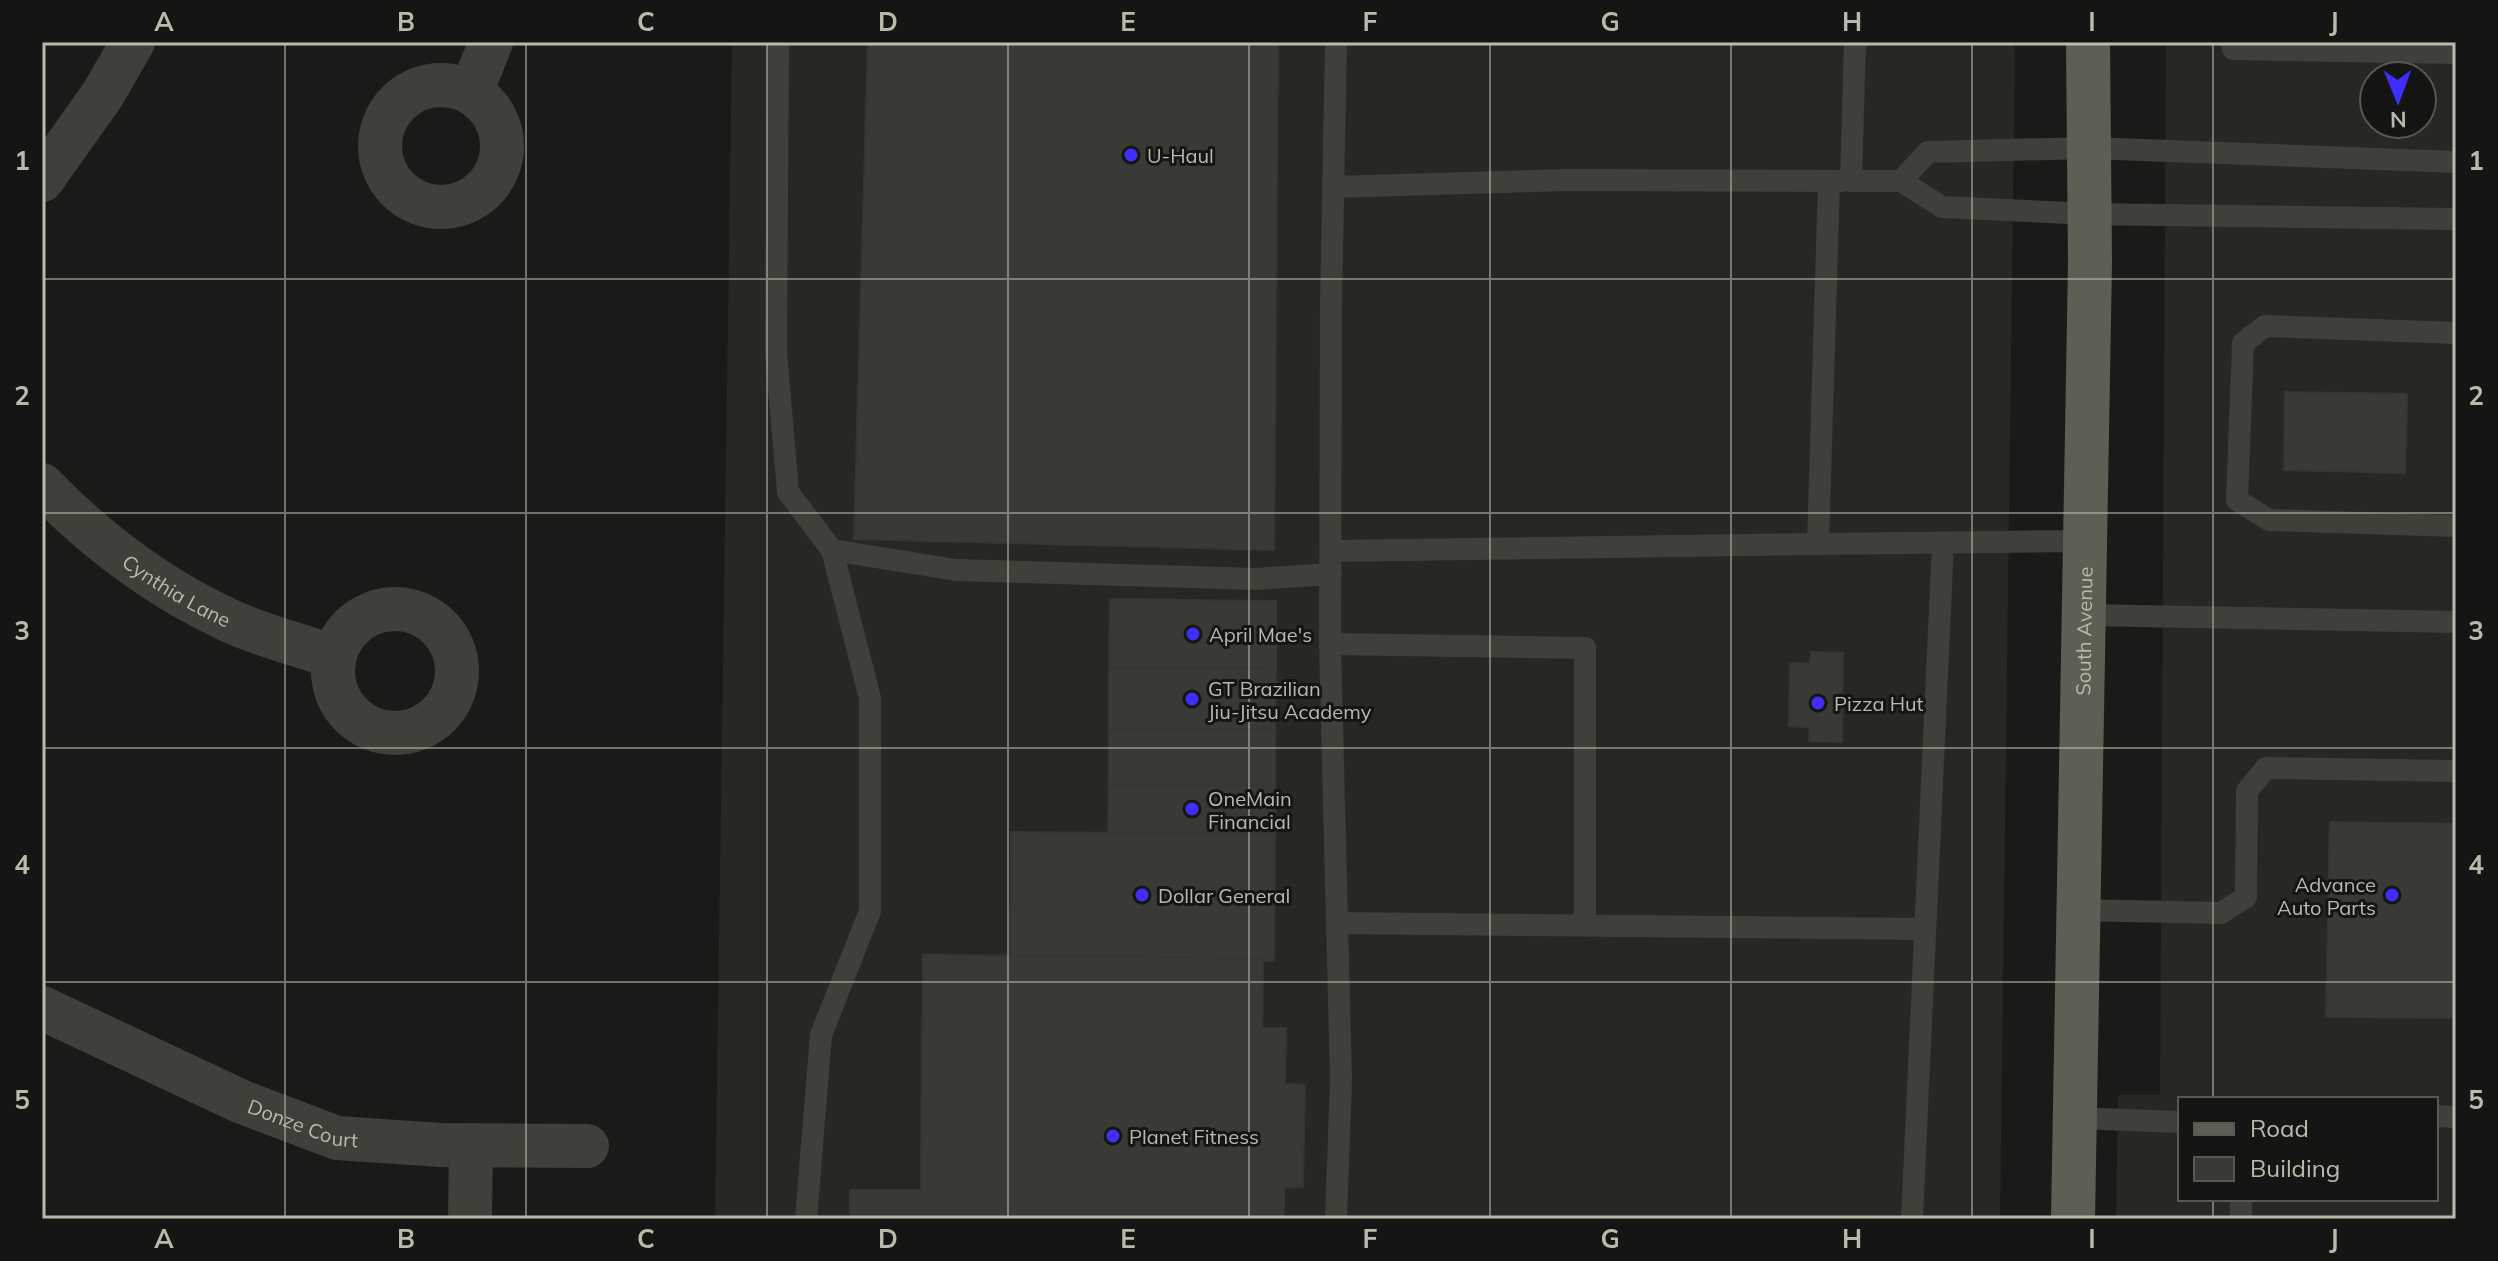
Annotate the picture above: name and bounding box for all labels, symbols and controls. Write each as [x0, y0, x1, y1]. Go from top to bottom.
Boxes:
text: A [154, 5, 174, 38]
text: B [397, 5, 415, 38]
text: C [637, 5, 655, 38]
text: D [878, 5, 898, 38]
text: E [1120, 5, 1136, 38]
text: F [1363, 5, 1378, 38]
text: G [1600, 5, 1620, 38]
text: H [1842, 5, 1862, 38]
text: I [2088, 5, 2096, 38]
text: J [2329, 5, 2339, 38]
north arrow [2358, 60, 2438, 140]
text: N [2390, 106, 2407, 134]
place label: U-Haul [1147, 143, 1214, 168]
text: 1 [14, 144, 30, 177]
text: 1 [2468, 144, 2484, 177]
marker: U-Haul [1122, 146, 1140, 164]
text: 2 [14, 379, 30, 412]
text: 2 [2468, 379, 2484, 412]
street label: Cynthia Lane [118, 548, 235, 632]
street label: South Avenue [2070, 566, 2097, 696]
text: 3 [14, 614, 30, 647]
text: 3 [2468, 614, 2484, 647]
place label: April Mae's [1209, 622, 1312, 647]
marker: April Mae's [1184, 625, 1202, 643]
place label: GT Brazilian Jiu-Jitsu Academy [1208, 676, 1372, 724]
marker: GT Brazilian Jiu-Jitsu Academy [1183, 690, 1201, 708]
place label: Pizza Hut [1834, 691, 1924, 716]
marker: Pizza Hut [1809, 694, 1827, 712]
place label: OneMain Financial [1208, 786, 1292, 834]
marker: OneMain Financial [1183, 800, 1201, 818]
text: 4 [14, 848, 30, 881]
text: 4 [2468, 848, 2484, 881]
place label: Advance Auto Parts [2277, 872, 2376, 920]
place label: Dollar General [1158, 883, 1290, 908]
marker: Dollar General [1133, 886, 1151, 904]
marker: Advance Auto Parts [2383, 886, 2401, 904]
text: 5 [14, 1083, 30, 1116]
text: 5 [2468, 1083, 2484, 1116]
street label: Donze Court [245, 1093, 359, 1152]
legend [2178, 1097, 2438, 1201]
text: Road [2250, 1113, 2309, 1143]
place label: Planet Fitness [1129, 1124, 1259, 1149]
marker: Planet Fitness [1104, 1127, 1122, 1145]
text: Building [2250, 1153, 2340, 1183]
text: A [154, 1222, 174, 1255]
text: B [397, 1222, 415, 1255]
text: C [637, 1222, 655, 1255]
text: D [878, 1222, 898, 1255]
text: E [1120, 1222, 1136, 1255]
text: F [1363, 1222, 1378, 1255]
text: G [1600, 1222, 1620, 1255]
text: H [1842, 1222, 1862, 1255]
text: I [2088, 1222, 2096, 1255]
text: J [2329, 1222, 2339, 1255]

